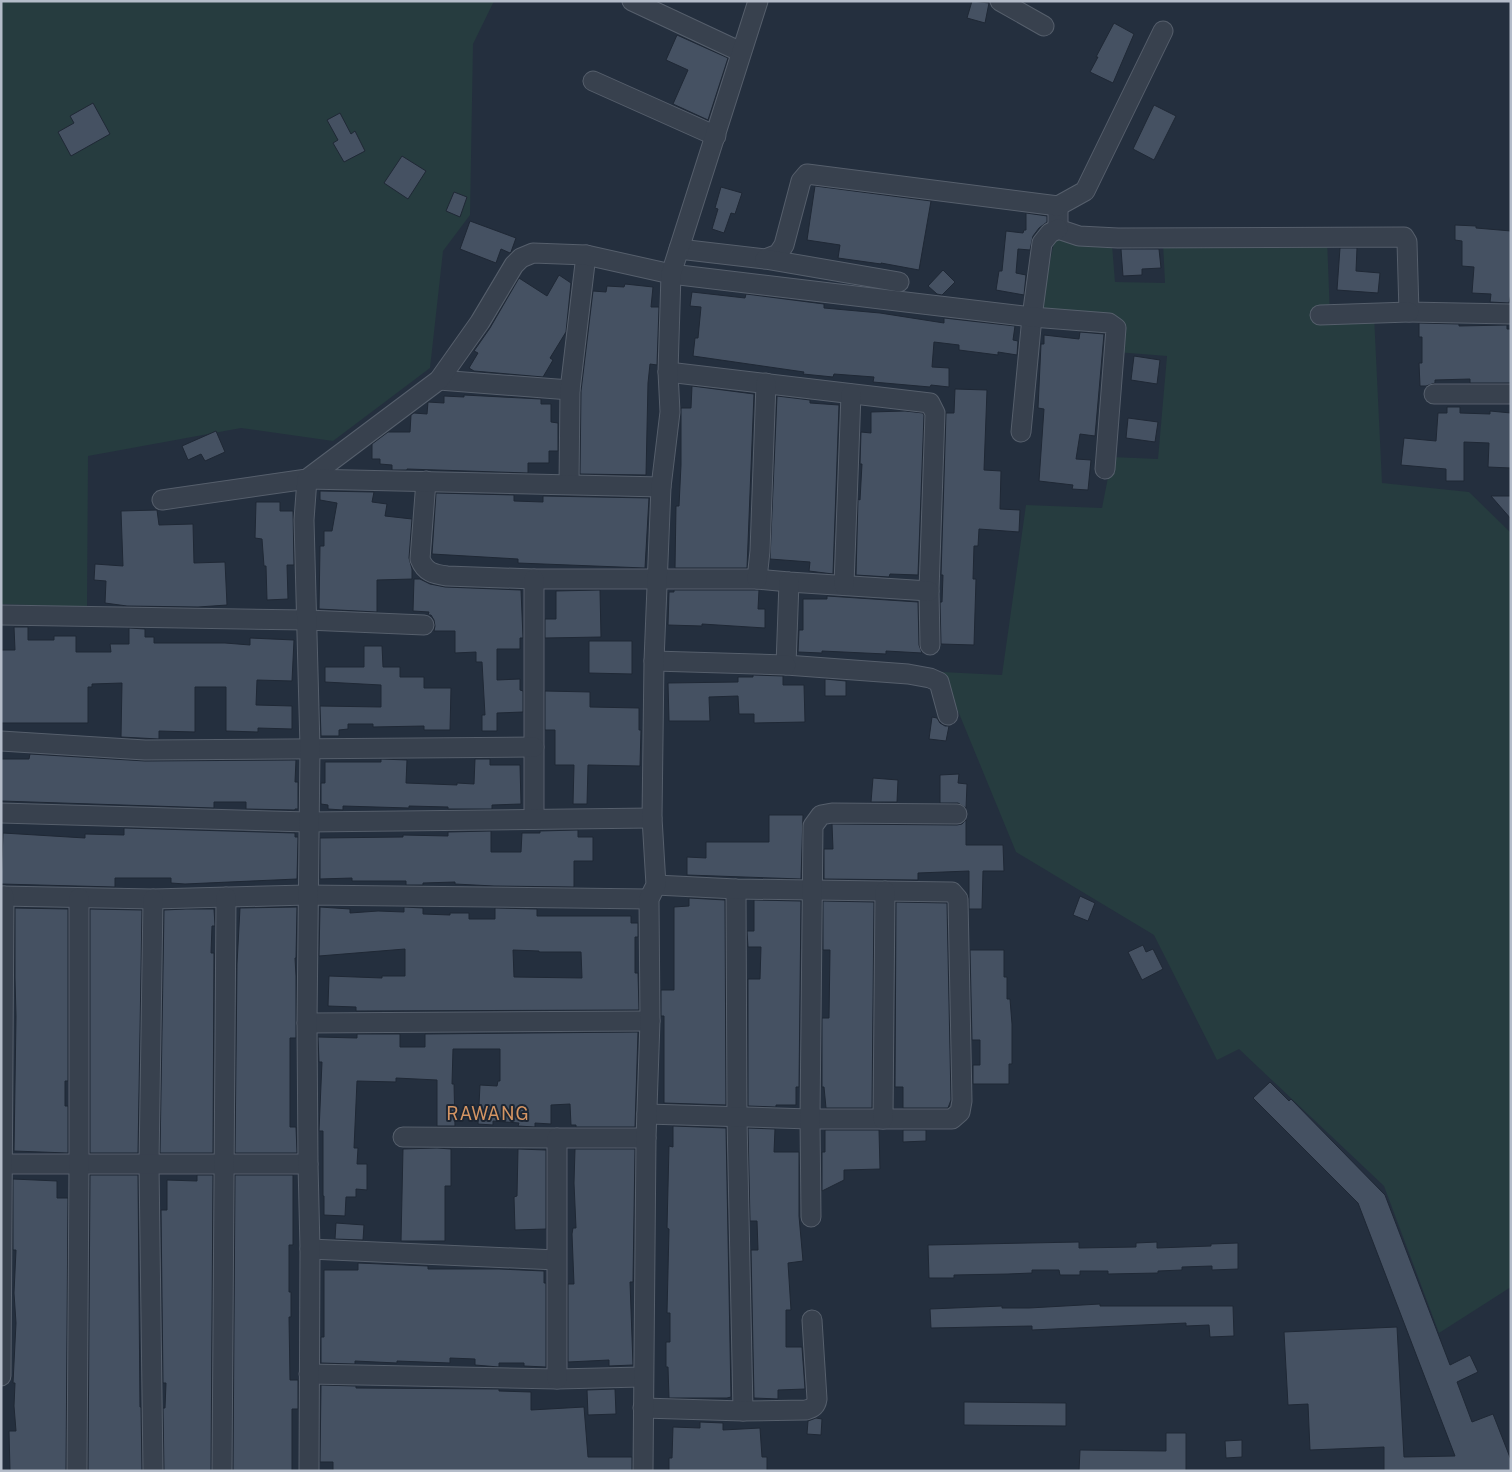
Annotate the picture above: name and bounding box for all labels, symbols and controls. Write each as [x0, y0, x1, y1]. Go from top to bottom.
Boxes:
district label: RAWANG [446, 1103, 530, 1124]

